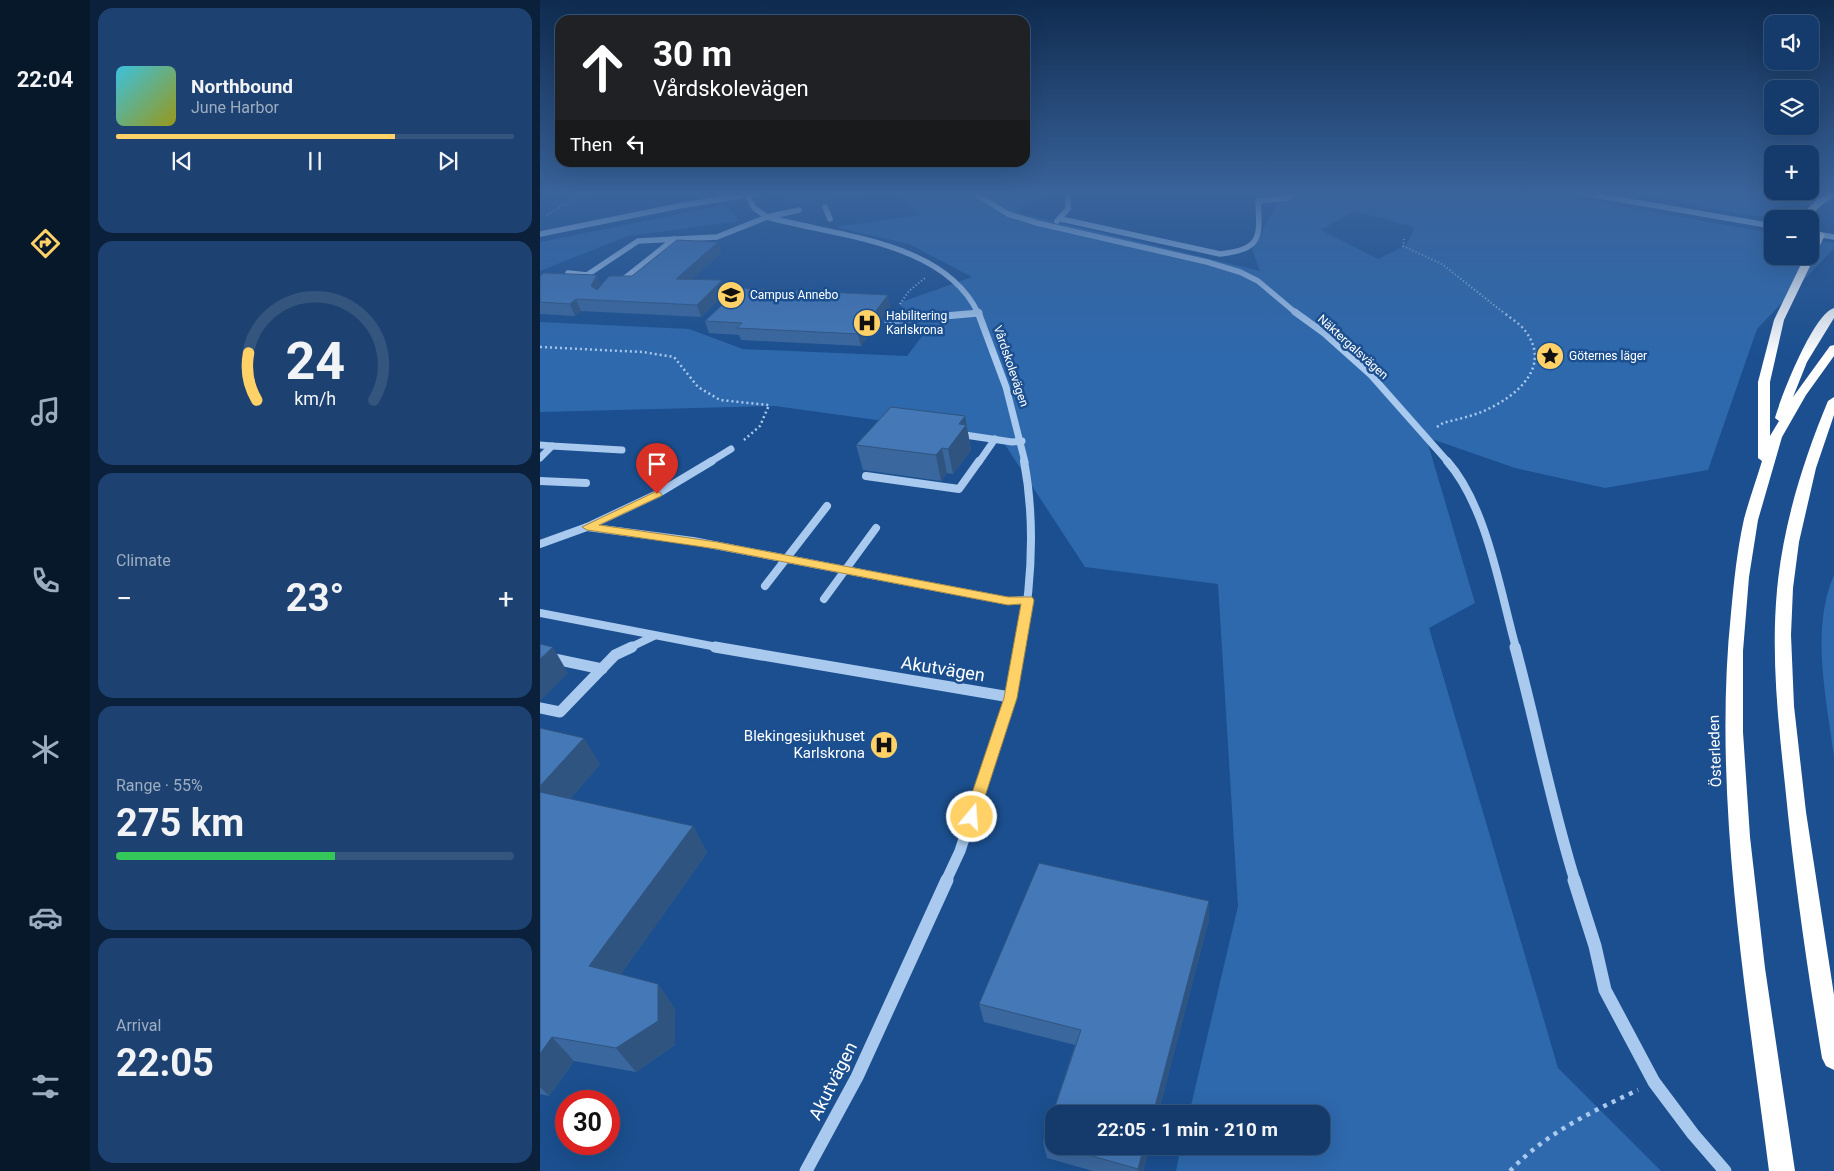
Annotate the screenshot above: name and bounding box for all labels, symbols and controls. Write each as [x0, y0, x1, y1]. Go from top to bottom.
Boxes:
map controls [1764, 15, 1819, 265]
button: sound [1764, 15, 1819, 70]
text: 30 m [653, 34, 732, 75]
icon: ahead [570, 35, 635, 100]
text: 22:04 [17, 67, 73, 92]
text: Northbound [191, 75, 293, 98]
text: Vårdskolevägen [653, 76, 809, 101]
button: layers [1764, 80, 1819, 135]
text: June Harbor [191, 98, 279, 117]
icon: left [622, 130, 650, 158]
text: Then [570, 133, 612, 156]
button: + [1764, 145, 1819, 200]
icon: previous [168, 147, 196, 175]
icon: pause [301, 147, 329, 175]
icon: next [434, 147, 462, 175]
button: − [1764, 210, 1819, 265]
icon: directions [28, 226, 63, 261]
school or university icon: Campus Annebo [716, 280, 746, 310]
place label: Campus Annebo [750, 288, 839, 302]
hospital icon: Habilitering Karlskrona [852, 308, 882, 338]
place label: Habilitering Karlskrona [886, 309, 947, 337]
street label: Näktergalsvägen [1315, 312, 1391, 382]
street label: Vårdskolevägen [991, 324, 1031, 408]
text: 24 [285, 331, 345, 392]
place icon: Göternes läger [1535, 341, 1565, 371]
place label: Göternes läger [1569, 349, 1647, 363]
text: km/h [294, 388, 336, 409]
icon: music [28, 394, 63, 429]
pin [636, 443, 678, 494]
icon: arrive [643, 450, 671, 478]
text: Climate [116, 551, 171, 570]
icon: phone [28, 563, 63, 598]
text: 23° [286, 576, 344, 620]
text: − [116, 582, 132, 615]
text: + [498, 582, 514, 615]
street label: Akutvägen [900, 652, 987, 685]
street label: Österleden [1705, 715, 1725, 787]
place label: Blekingesjukhuset Karlskrona [744, 727, 865, 762]
hospital icon: Blekingesjukhuset Karlskrona [869, 730, 899, 760]
icon: climate [28, 732, 63, 767]
text: Range · 55% [116, 776, 203, 795]
position arrow [945, 790, 997, 842]
text: 275 km [116, 801, 244, 845]
icon: car [28, 900, 63, 935]
text: Arrival [116, 1016, 161, 1035]
street label: Akutvägen [804, 1038, 861, 1123]
text: 22:05 [116, 1041, 214, 1085]
icon: filters [28, 1069, 63, 1104]
speed limit sign: 30 [555, 1090, 620, 1155]
text: 22:05 · 1 min · 210 m [1097, 1118, 1278, 1141]

